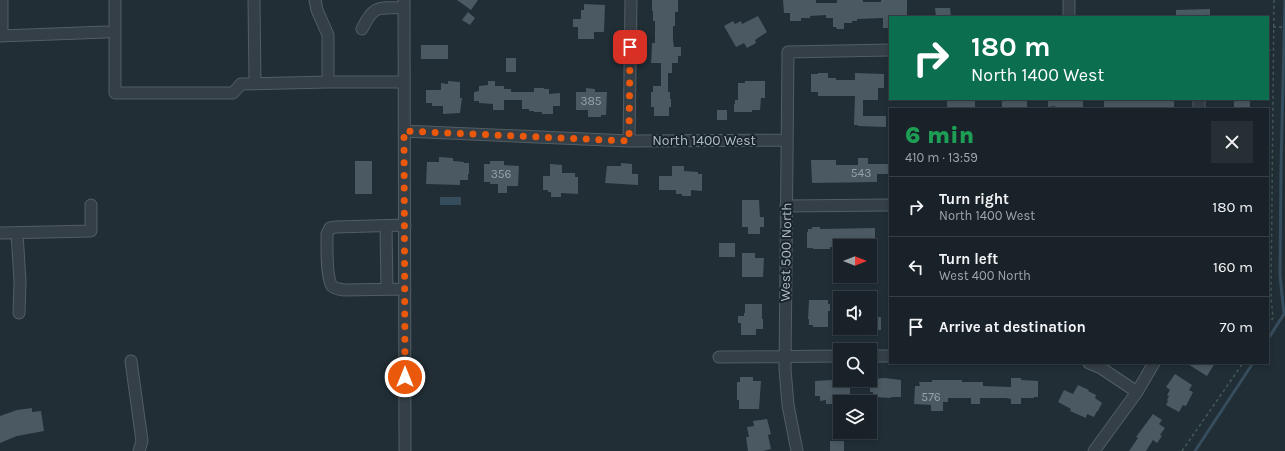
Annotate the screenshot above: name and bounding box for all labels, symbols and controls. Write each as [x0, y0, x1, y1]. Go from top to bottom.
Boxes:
pin [613, 30, 647, 64]
text: 180 m [971, 30, 1050, 63]
icon: right [905, 32, 957, 84]
icon: arrive [619, 36, 641, 58]
text: North 1400 West [971, 64, 1104, 86]
house number: 385 [580, 94, 602, 108]
text: 6 min [905, 121, 974, 149]
button: close [1211, 121, 1253, 163]
street label: North 1400 West [652, 132, 756, 149]
text: 410 m · 13:59 [905, 150, 978, 165]
house number: 543 [851, 166, 871, 180]
house number: 356 [491, 167, 511, 181]
text: Turn right [939, 190, 1009, 208]
icon: right [905, 196, 927, 218]
text: 180 m [1212, 198, 1253, 216]
street label: West 500 North [777, 202, 795, 302]
text: North 1400 West [939, 208, 1035, 223]
north arrow [833, 239, 877, 283]
map controls [833, 239, 877, 439]
text: Turn left [939, 250, 998, 268]
icon: left [905, 256, 927, 278]
text: 160 m [1213, 258, 1253, 276]
text: West 400 North [939, 268, 1031, 283]
button: sound [833, 291, 877, 335]
icon: arrive [905, 316, 927, 338]
text: Arrive at destination [939, 318, 1086, 336]
text: 70 m [1219, 318, 1253, 336]
button: search [833, 343, 877, 387]
position arrow [384, 356, 426, 398]
house number: 576 [921, 390, 941, 404]
button: layers [833, 395, 877, 439]

